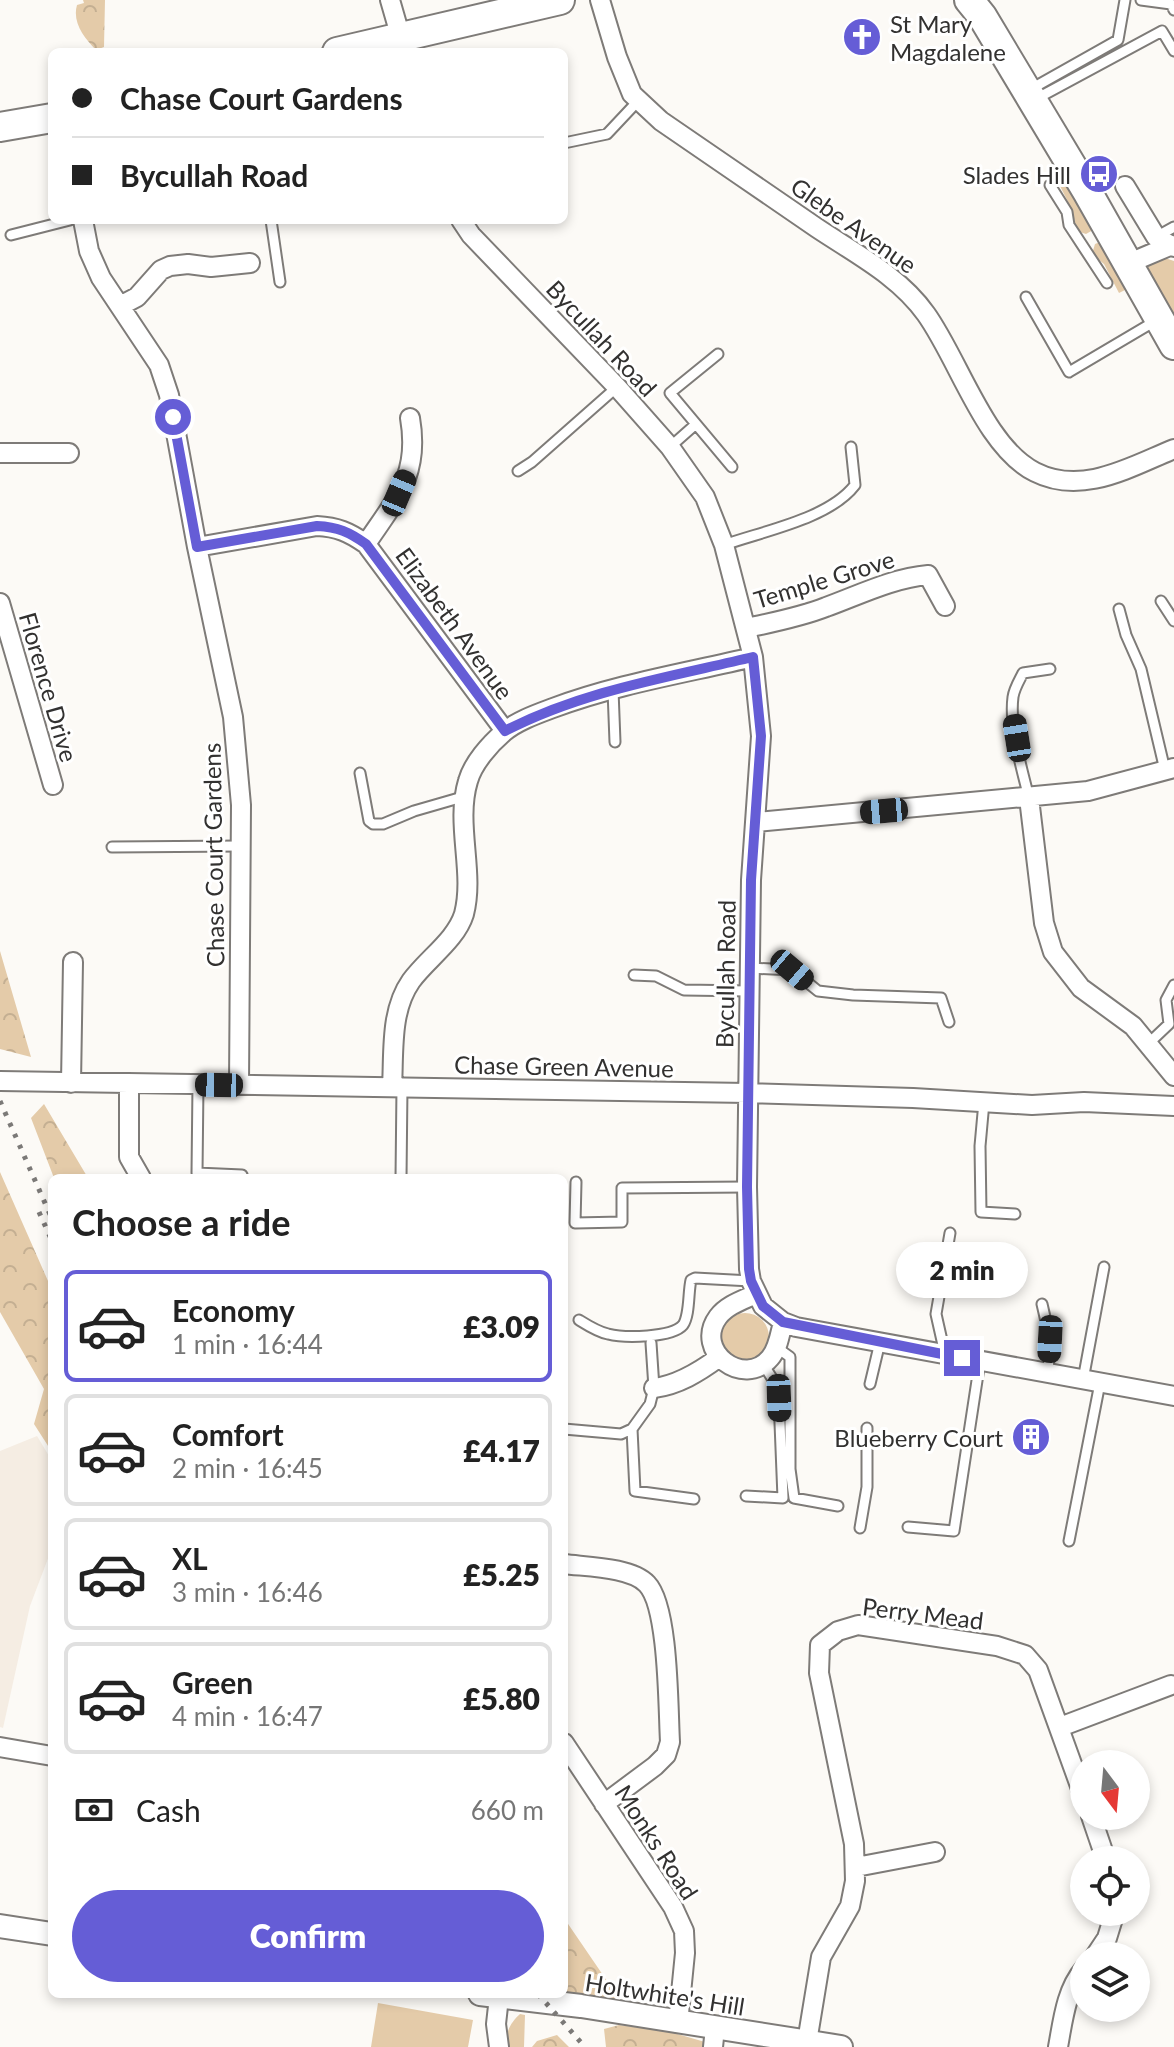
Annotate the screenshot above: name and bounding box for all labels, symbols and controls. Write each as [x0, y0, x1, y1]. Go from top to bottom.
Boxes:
place label: St Mary Magdalene [890, 9, 1006, 66]
church icon: St Mary Magdalene [841, 16, 883, 58]
text: Chase Court Gardens [120, 80, 403, 116]
bus stop icon: Slades Hill [1078, 153, 1120, 195]
text: Bycullah Road [120, 157, 308, 193]
place label: Slades Hill [963, 160, 1071, 189]
street label: Glebe Avenue [786, 171, 922, 279]
street label: Bycullah Road [541, 274, 663, 402]
route start [155, 399, 191, 435]
car [379, 466, 419, 520]
street label: Elizabeth Avenue [390, 541, 520, 705]
street label: Temple Grove [750, 544, 898, 614]
street label: Florence Drive [14, 609, 84, 765]
car [1001, 712, 1033, 764]
street label: Chase Court Gardens [197, 743, 229, 967]
car [859, 797, 909, 825]
street label: Bycullah Road [709, 900, 741, 1048]
car [766, 945, 818, 995]
street label: Chase Green Avenue [454, 1050, 674, 1082]
car [195, 1073, 243, 1097]
text: Choose a ride [72, 1200, 291, 1244]
callout: 2 min [896, 1242, 1028, 1298]
text: 2 min [930, 1254, 994, 1286]
icon: car [76, 1290, 148, 1362]
text: Economy [172, 1292, 295, 1328]
text: £3.09 [463, 1308, 540, 1344]
car [1037, 1314, 1063, 1364]
text: 1 min · 16:44 [172, 1328, 323, 1360]
route end [944, 1340, 980, 1376]
car [766, 1374, 792, 1422]
icon: car [76, 1414, 148, 1486]
text: Comfort [172, 1416, 284, 1452]
building icon: Blueberry Court [1010, 1416, 1052, 1458]
place label: Blueberry Court [834, 1423, 1003, 1452]
text: £4.17 [463, 1432, 540, 1468]
text: 2 min · 16:45 [172, 1452, 323, 1484]
icon: car [76, 1538, 148, 1610]
text: XL [172, 1540, 208, 1576]
text: £5.25 [463, 1556, 540, 1592]
text: 3 min · 16:46 [172, 1576, 323, 1608]
street label: Perry Mead [861, 1591, 985, 1635]
icon: car [76, 1662, 148, 1734]
text: Green [172, 1664, 253, 1700]
text: £5.80 [463, 1680, 540, 1716]
text: 4 min · 16:47 [172, 1700, 323, 1732]
north arrow [1070, 1750, 1150, 1830]
map controls [1070, 1750, 1150, 2022]
street label: Monks Road [609, 1779, 705, 1905]
icon: cash [72, 1788, 116, 1832]
text: Cash [136, 1792, 201, 1828]
text: 660 m [471, 1794, 544, 1826]
button: locate [1070, 1846, 1150, 1926]
button: Confirm [72, 1890, 544, 1982]
button: layers [1070, 1942, 1150, 2022]
street label: Holtwhite's Hill [583, 1967, 747, 2021]

